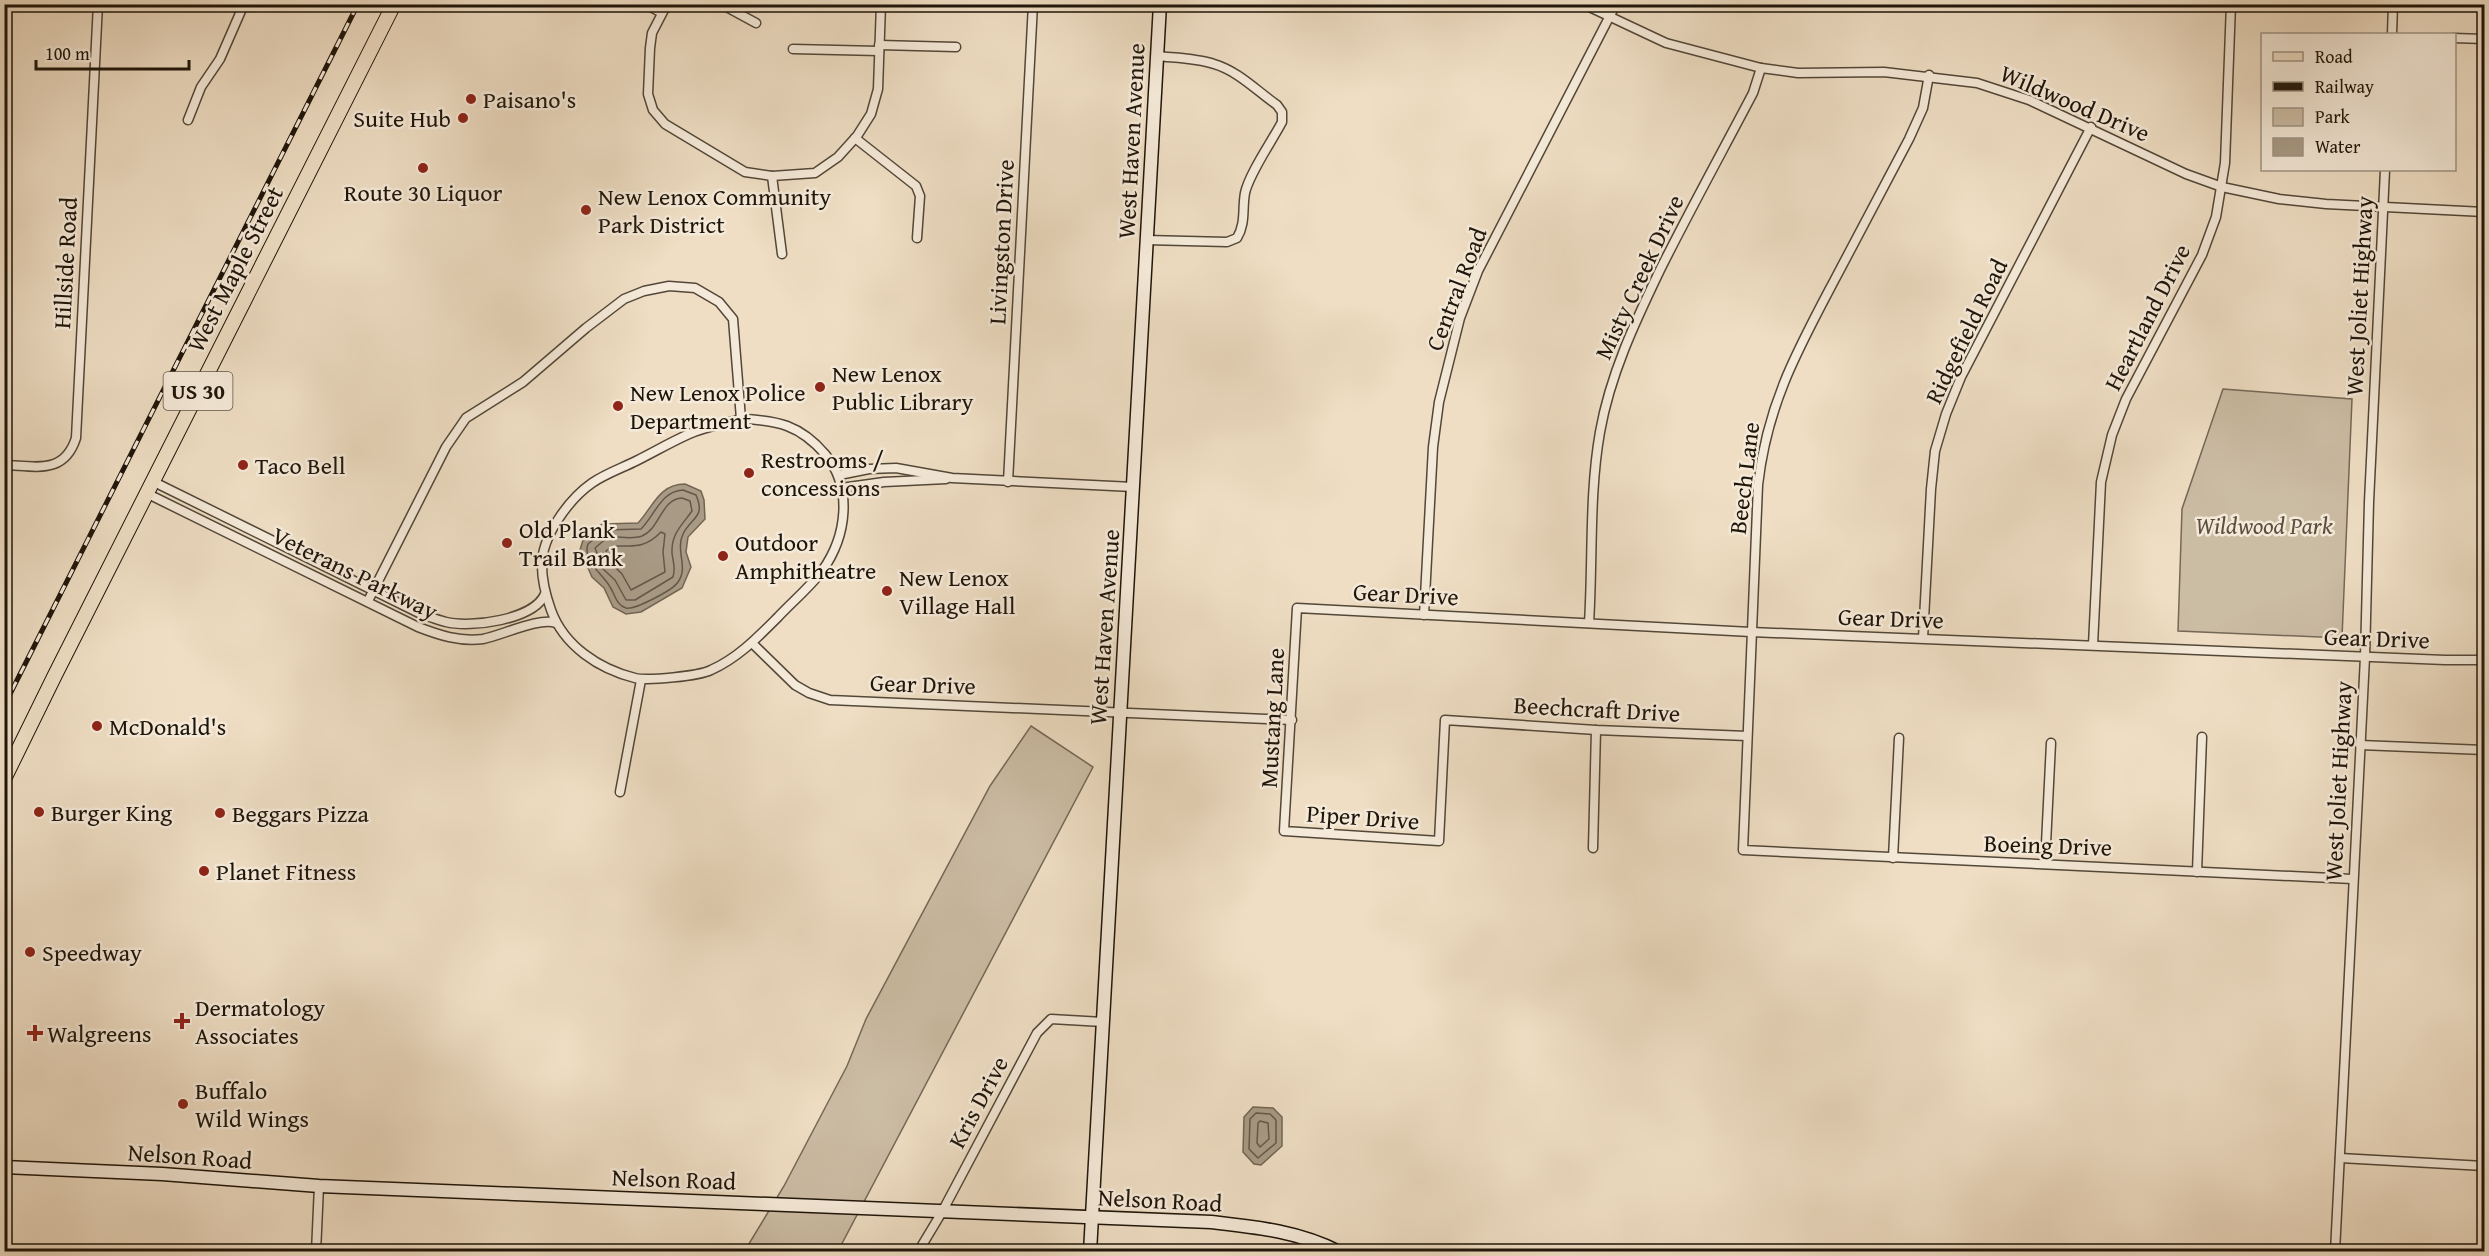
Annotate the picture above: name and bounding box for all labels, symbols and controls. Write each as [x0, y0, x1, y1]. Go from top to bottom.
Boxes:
scale bar [36, 33, 189, 71]
legend [2261, 33, 2456, 171]
text: 100 m [45, 40, 90, 67]
street label: West Haven Avenue [1108, 42, 1154, 240]
text: Road [2315, 43, 2353, 70]
street label: Wildwood Drive [1995, 56, 2155, 150]
text: Railway [2315, 73, 2374, 100]
place label: Paisano's [483, 82, 576, 117]
marker: Paisano's [464, 92, 478, 106]
place label: Suite Hub [353, 101, 451, 136]
text: Park [2315, 103, 2351, 130]
marker: Suite Hub [456, 111, 470, 125]
text: Water [2315, 133, 2361, 160]
street label: Livingston Drive [979, 158, 1023, 326]
marker: Route 30 Liquor [416, 161, 430, 175]
place label: Route 30 Liquor [344, 175, 502, 210]
place label: New Lenox Community Park District [598, 179, 831, 242]
street label: West Maple Street [178, 180, 292, 358]
street label: Misty Creek Drive [1586, 189, 1692, 365]
street label: West Joliet Highway [2336, 195, 2382, 397]
street label: Hillside Road [44, 196, 86, 330]
marker: New Lenox Community Park District [579, 203, 593, 217]
street label: Central Road [1416, 222, 1496, 356]
street label: Heartland Drive [2095, 238, 2199, 396]
street label: Ridgefield Road [1916, 252, 2016, 409]
place label: New Lenox Public Library [832, 356, 973, 419]
road number: US 30 [164, 372, 232, 410]
place label: New Lenox Police Department [630, 375, 806, 438]
marker: New Lenox Public Library [813, 380, 827, 394]
marker: New Lenox Police Department [611, 399, 625, 413]
street label: Beech Lane [1720, 420, 1768, 536]
place label: Restrooms / concessions [761, 442, 884, 505]
place label: Taco Bell [255, 448, 346, 483]
marker: Taco Bell [236, 458, 250, 472]
marker: Restrooms / concessions [742, 466, 756, 480]
park label: Wildwood Park [2195, 508, 2333, 543]
place label: Old Plank Trail Bank [519, 512, 624, 575]
street label: Veterans Parkway [266, 518, 444, 628]
place label: Outdoor Amphitheatre [735, 525, 876, 588]
street label: West Haven Avenue [1080, 528, 1128, 726]
marker: Old Plank Trail Bank [500, 536, 514, 550]
marker: Outdoor Amphitheatre [716, 549, 730, 563]
place label: New Lenox Village Hall [899, 560, 1016, 623]
street label: Gear Drive [1352, 574, 1460, 614]
marker: New Lenox Village Hall [880, 584, 894, 598]
street label: Gear Drive [1838, 599, 1944, 637]
street label: Gear Drive [2324, 619, 2430, 657]
street label: Mustang Lane [1251, 647, 1293, 789]
street label: Gear Drive [870, 665, 976, 703]
street label: West Joliet Highway [2315, 680, 2361, 882]
street label: Beechcraft Drive [1513, 687, 1681, 731]
place label: McDonald's [109, 709, 226, 744]
marker: McDonald's [90, 719, 104, 733]
place label: Burger King [51, 795, 172, 830]
place label: Beggars Pizza [232, 796, 369, 831]
street label: Piper Drive [1305, 796, 1421, 838]
marker: Burger King [32, 805, 46, 819]
marker: Beggars Pizza [213, 806, 227, 820]
street label: Boeing Drive [1983, 825, 2113, 865]
place label: Planet Fitness [216, 854, 356, 889]
marker: Planet Fitness [197, 864, 211, 878]
place label: Speedway [42, 935, 142, 970]
marker: Speedway [23, 945, 37, 959]
place label: Dermatology Associates [195, 990, 325, 1053]
marker: Dermatology Associates [173, 1012, 191, 1030]
place label: Walgreens [47, 1016, 152, 1051]
marker: Walgreens [28, 1026, 42, 1040]
street label: Kris Drive [939, 1050, 1017, 1154]
place label: Buffalo Wild Wings [195, 1073, 309, 1136]
marker: Buffalo Wild Wings [176, 1097, 190, 1111]
street label: Nelson Road [127, 1134, 253, 1178]
street label: Nelson Road [611, 1159, 737, 1199]
street label: Nelson Road [1097, 1179, 1223, 1221]

